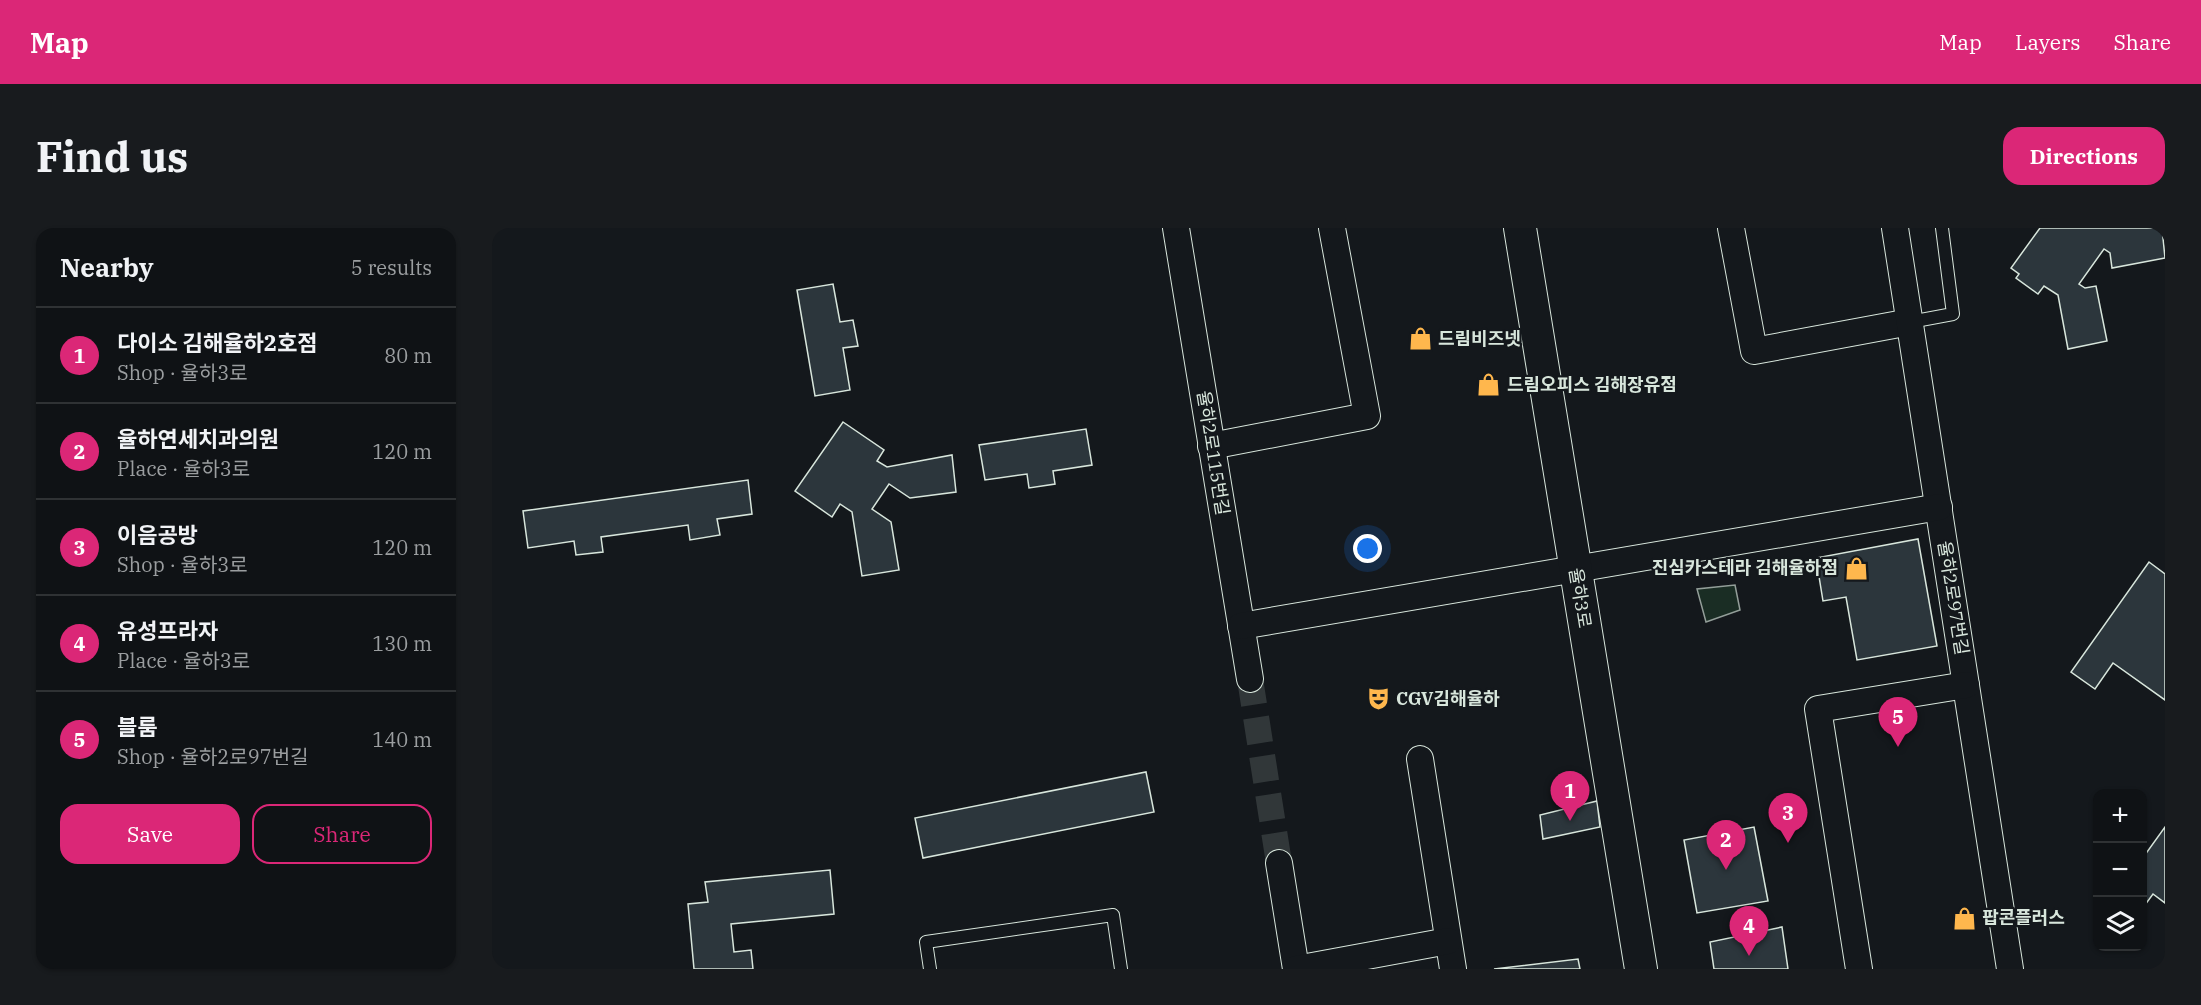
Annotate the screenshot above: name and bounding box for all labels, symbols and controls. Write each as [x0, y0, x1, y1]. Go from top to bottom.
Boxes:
text: Map [30, 24, 89, 61]
text: Map [1939, 28, 1982, 56]
text: Layers [2015, 28, 2081, 56]
text: Share [2114, 28, 2171, 56]
button: Directions [2003, 127, 2165, 185]
text: Find us [36, 129, 188, 184]
text: Nearby [60, 250, 154, 284]
text: 5 results [351, 254, 432, 281]
shop icon: 드림비즈넷 [1407, 326, 1433, 352]
place label: 드림비즈넷 [1438, 327, 1521, 350]
text: 다이소 김해율하2호점 [117, 328, 317, 357]
text: 1 [74, 342, 86, 369]
text: 80 m [384, 342, 432, 369]
text: Shop · 율하3로 [117, 359, 248, 386]
shop icon: 드림오피스 김해장유점 [1476, 372, 1502, 398]
place label: 드림오피스 김해장유점 [1507, 373, 1677, 396]
street label: 율하2로115번길 [1192, 389, 1235, 517]
text: 율하연세치과의원 [117, 424, 279, 453]
text: 2 [74, 438, 86, 465]
text: 120 m [372, 438, 432, 465]
text: Place · 율하3로 [117, 455, 250, 482]
text: 이음공방 [117, 520, 198, 549]
text: 3 [74, 534, 86, 561]
text: 120 m [372, 534, 432, 561]
your location [1353, 534, 1382, 563]
street label: 율하2로97번길 [1933, 539, 1974, 657]
text: Shop · 율하3로 [117, 551, 248, 578]
shop icon: 진심카스테라 김해율하점 [1843, 555, 1869, 581]
place label: 진심카스테라 김해율하점 [1652, 556, 1838, 579]
street label: 율하3로 [1564, 566, 1597, 630]
text: 유성프라자 [117, 616, 218, 645]
text: 4 [74, 630, 86, 657]
text: 130 m [372, 630, 432, 657]
text: Place · 율하3로 [117, 647, 250, 674]
theatre icon: CGV김해율하 [1365, 686, 1391, 712]
place label: CGV김해율하 [1396, 687, 1500, 710]
pin: 5 [1878, 698, 1918, 747]
text: 블룸 [117, 712, 157, 741]
text: 5 [74, 726, 86, 753]
text: 140 m [372, 726, 432, 753]
text: Shop · 율하2로97번길 [117, 743, 309, 770]
pin: 1 [1550, 772, 1590, 821]
map controls [2093, 789, 2147, 951]
button: + [2093, 789, 2147, 843]
pin: 3 [1768, 794, 1808, 843]
button: Save [60, 804, 240, 864]
button: Share [252, 804, 432, 864]
pin: 2 [1706, 820, 1746, 870]
button: − [2093, 843, 2147, 897]
button: layers [2093, 897, 2147, 951]
shop icon: 팝콘플러스 [1951, 905, 1977, 931]
pin: 4 [1730, 906, 1768, 956]
place label: 팝콘플러스 [1982, 906, 2065, 929]

